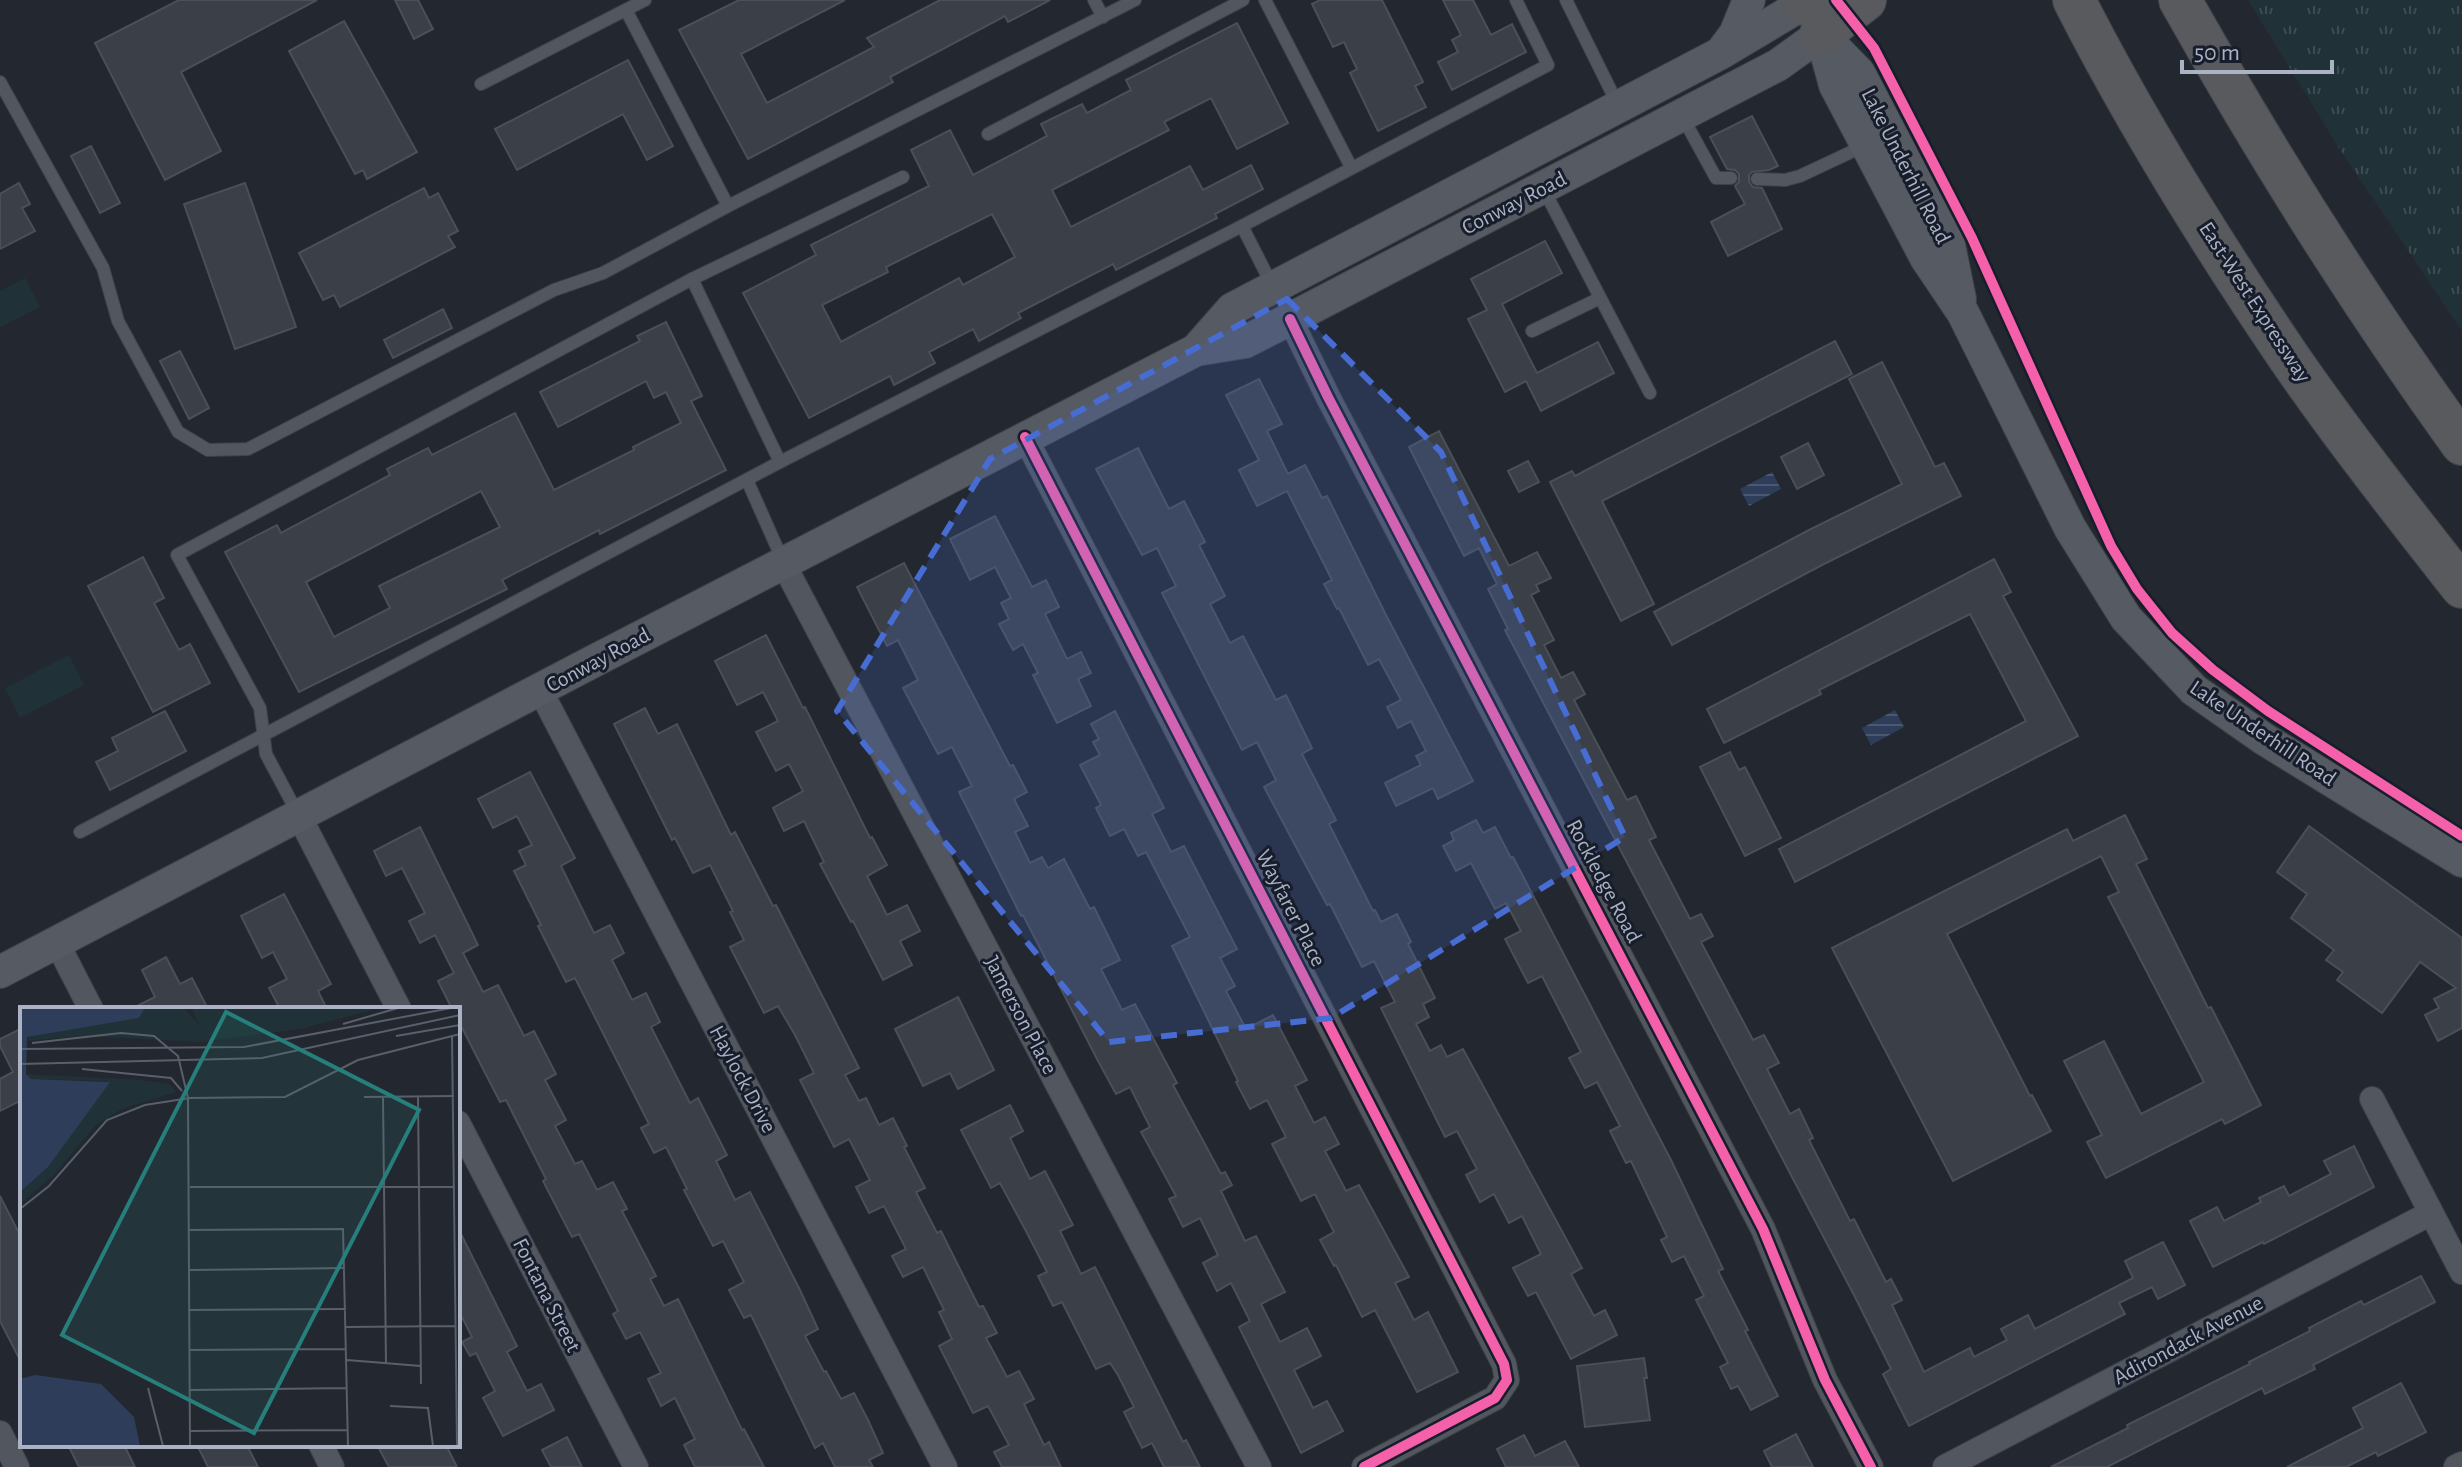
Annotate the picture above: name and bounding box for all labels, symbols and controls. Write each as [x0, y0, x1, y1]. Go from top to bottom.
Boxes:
scale bar [2182, 24, 2332, 74]
text: 50 m [2194, 41, 2240, 65]
street label: Lake Underhill Road [1857, 85, 1955, 247]
street label: Conway Road [1458, 167, 1570, 239]
street label: East-West Expressway [2195, 218, 2315, 387]
street label: Conway Road [543, 624, 653, 696]
street label: Lake Underhill Road [2186, 676, 2340, 790]
street label: Rockledge Road [1562, 816, 1646, 946]
street label: Wayfarer Place [1252, 846, 1330, 970]
street label: Jamerson Place [981, 952, 1061, 1078]
inset map [20, 1007, 460, 1447]
street label: Haylock Drive [706, 1022, 780, 1136]
street label: Fontana Street [509, 1234, 585, 1356]
street label: Adirondack Avenue [2110, 1291, 2266, 1389]

